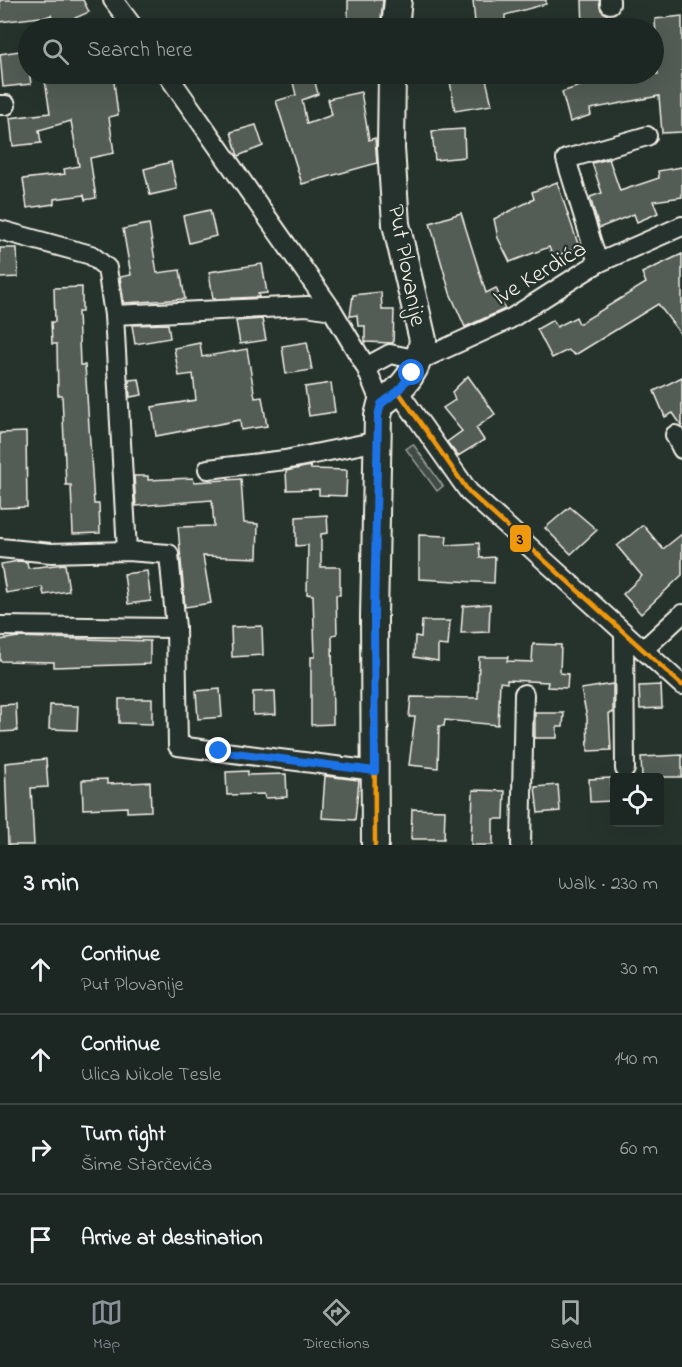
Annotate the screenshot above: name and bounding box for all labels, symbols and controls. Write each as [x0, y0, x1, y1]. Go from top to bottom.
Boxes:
search box [18, 18, 664, 84]
icon: search [39, 35, 72, 68]
text: Search here [87, 35, 192, 67]
street label: Put Plovanije [377, 202, 435, 329]
street label: Ive Kerdića [487, 232, 594, 316]
route start [398, 359, 424, 385]
line badge: 3 [509, 524, 532, 553]
text: 3 [516, 528, 524, 552]
route end [205, 737, 231, 763]
map controls [610, 773, 664, 827]
button: locate [610, 773, 664, 827]
text: 3 min [24, 865, 79, 903]
text: Walk · 230 m [558, 870, 658, 899]
text: Continue [81, 939, 160, 971]
icon: ahead [24, 953, 57, 986]
text: 30 m [621, 955, 658, 984]
text: Put Plovanije [81, 971, 184, 1000]
text: Continue [81, 1029, 160, 1061]
icon: ahead [24, 1043, 57, 1076]
text: 140 m [614, 1045, 658, 1074]
text: Ulica Nikole Tesle [81, 1061, 221, 1090]
text: Turn right [81, 1119, 166, 1151]
icon: right [24, 1133, 57, 1166]
text: 60 m [620, 1135, 658, 1164]
text: Šime Starčevića [81, 1151, 212, 1180]
icon: arrive [24, 1223, 57, 1256]
text: Arrive at destination [81, 1223, 263, 1255]
tab: Map [90, 1296, 123, 1356]
tab: Directions [303, 1296, 370, 1356]
tab: Saved [550, 1296, 592, 1356]

